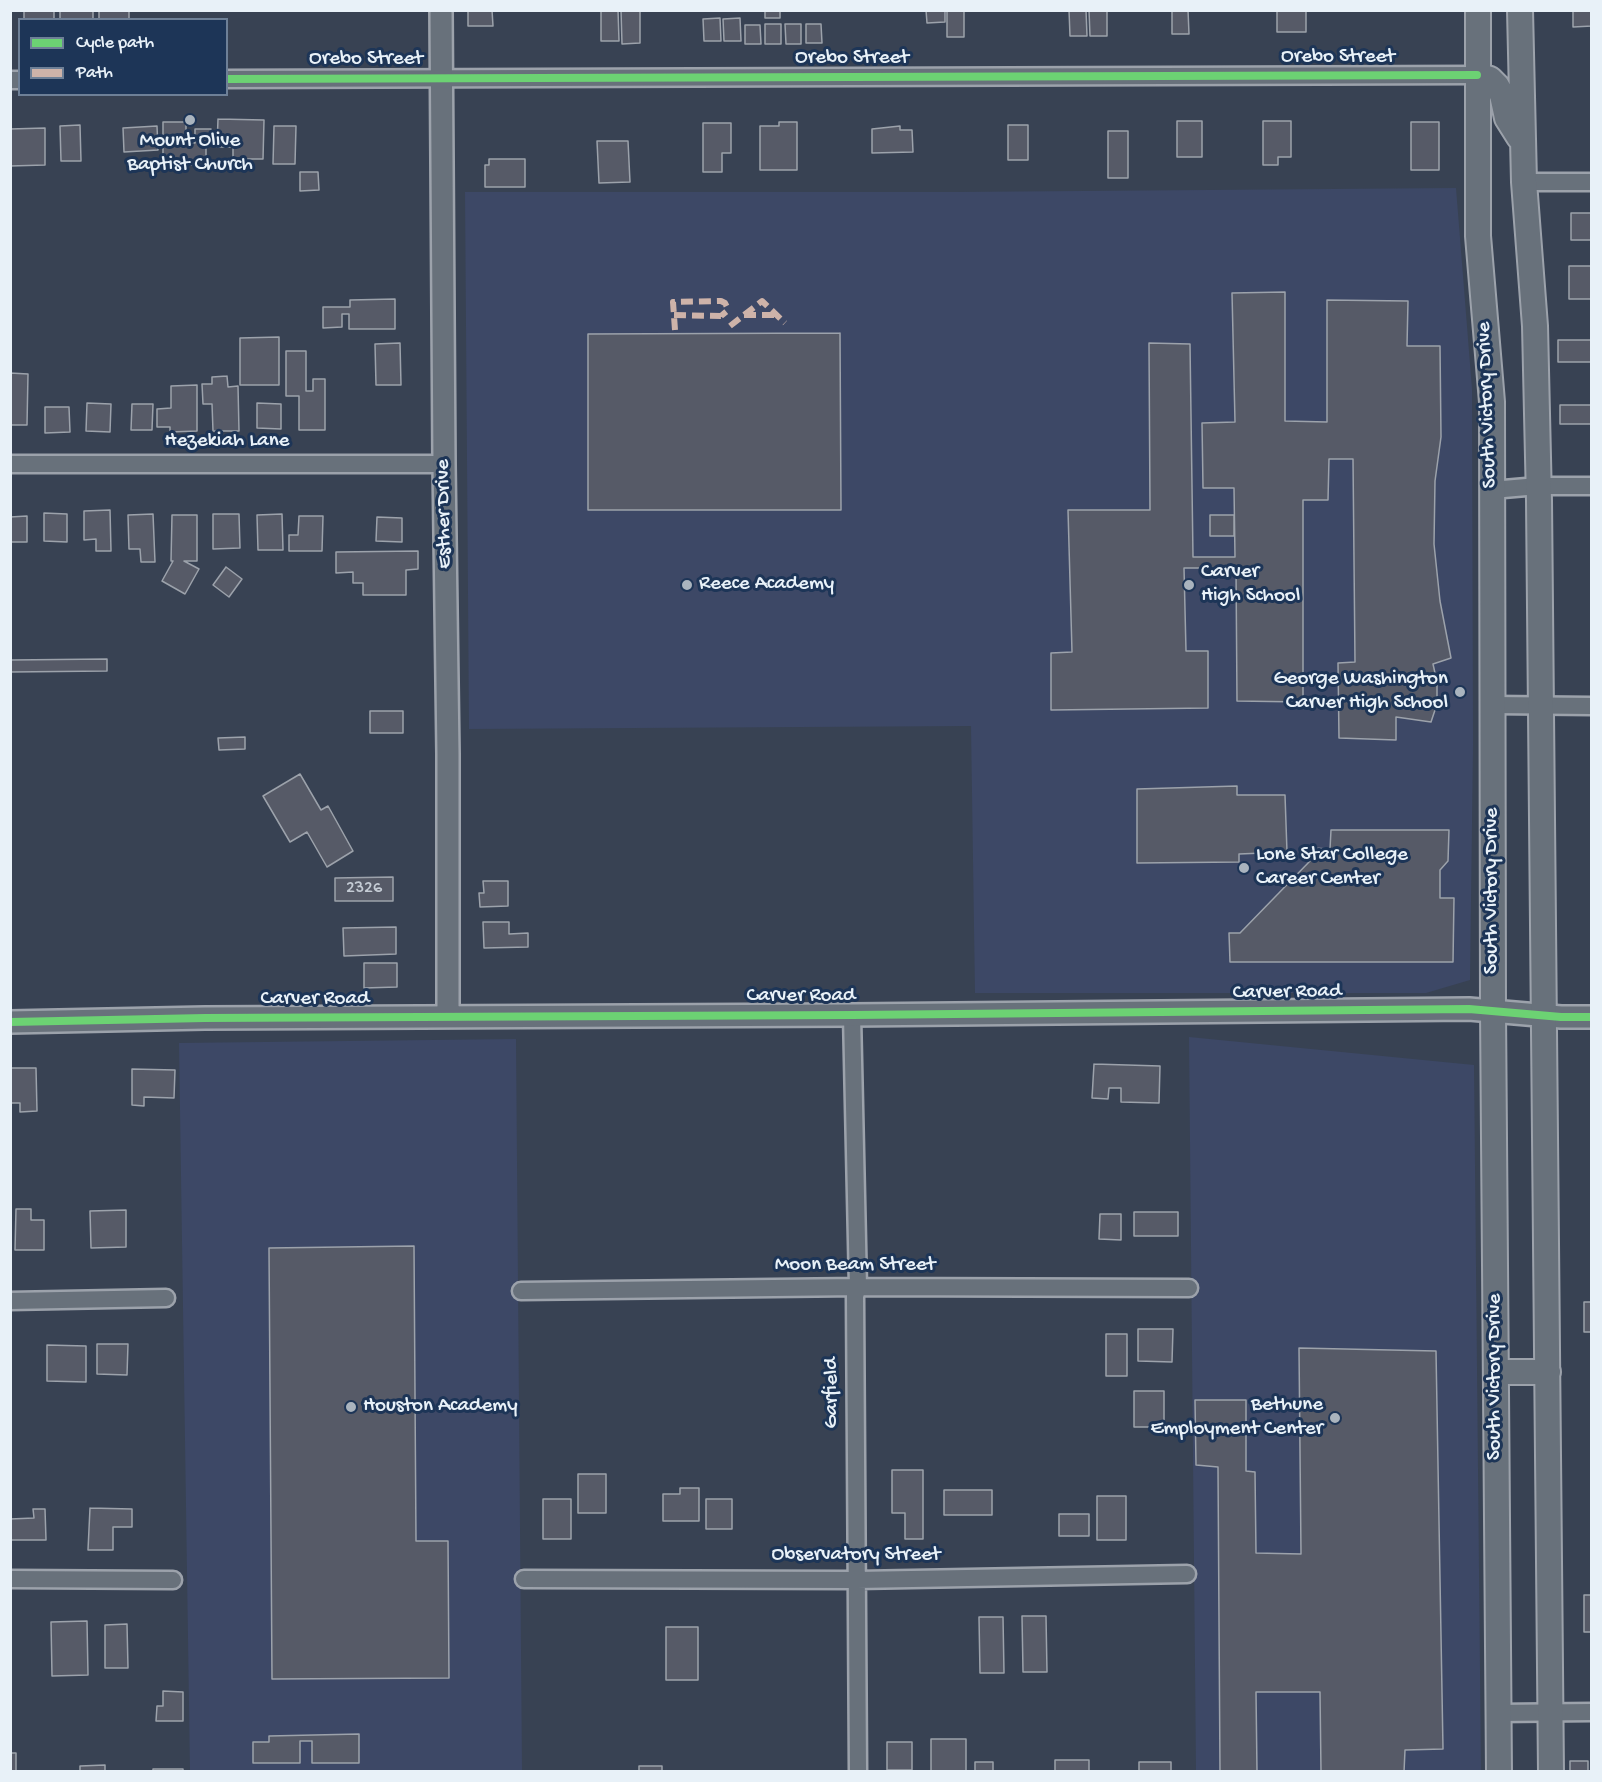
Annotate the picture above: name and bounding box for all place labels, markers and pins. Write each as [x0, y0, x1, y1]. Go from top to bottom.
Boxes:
marker: Mount Olive Baptist Church [183, 113, 197, 127]
place label: Mount Olive Baptist Church [127, 129, 253, 179]
place label: Carver High School [1201, 560, 1300, 610]
place label: Reece Academy [699, 572, 834, 598]
marker: Reece Academy [680, 578, 694, 592]
marker: Carver High School [1182, 578, 1196, 592]
place label: George Washington Carver High School [1273, 667, 1448, 717]
marker: George Washington Carver High School [1453, 685, 1467, 699]
place label: Lone Star College Career Center [1256, 843, 1408, 893]
marker: Lone Star College Career Center [1237, 861, 1251, 875]
place label: Bethune Employment Center [1150, 1393, 1323, 1443]
place label: Houston Academy [363, 1394, 517, 1420]
marker: Houston Academy [344, 1400, 358, 1414]
marker: Bethune Employment Center [1328, 1411, 1342, 1425]

